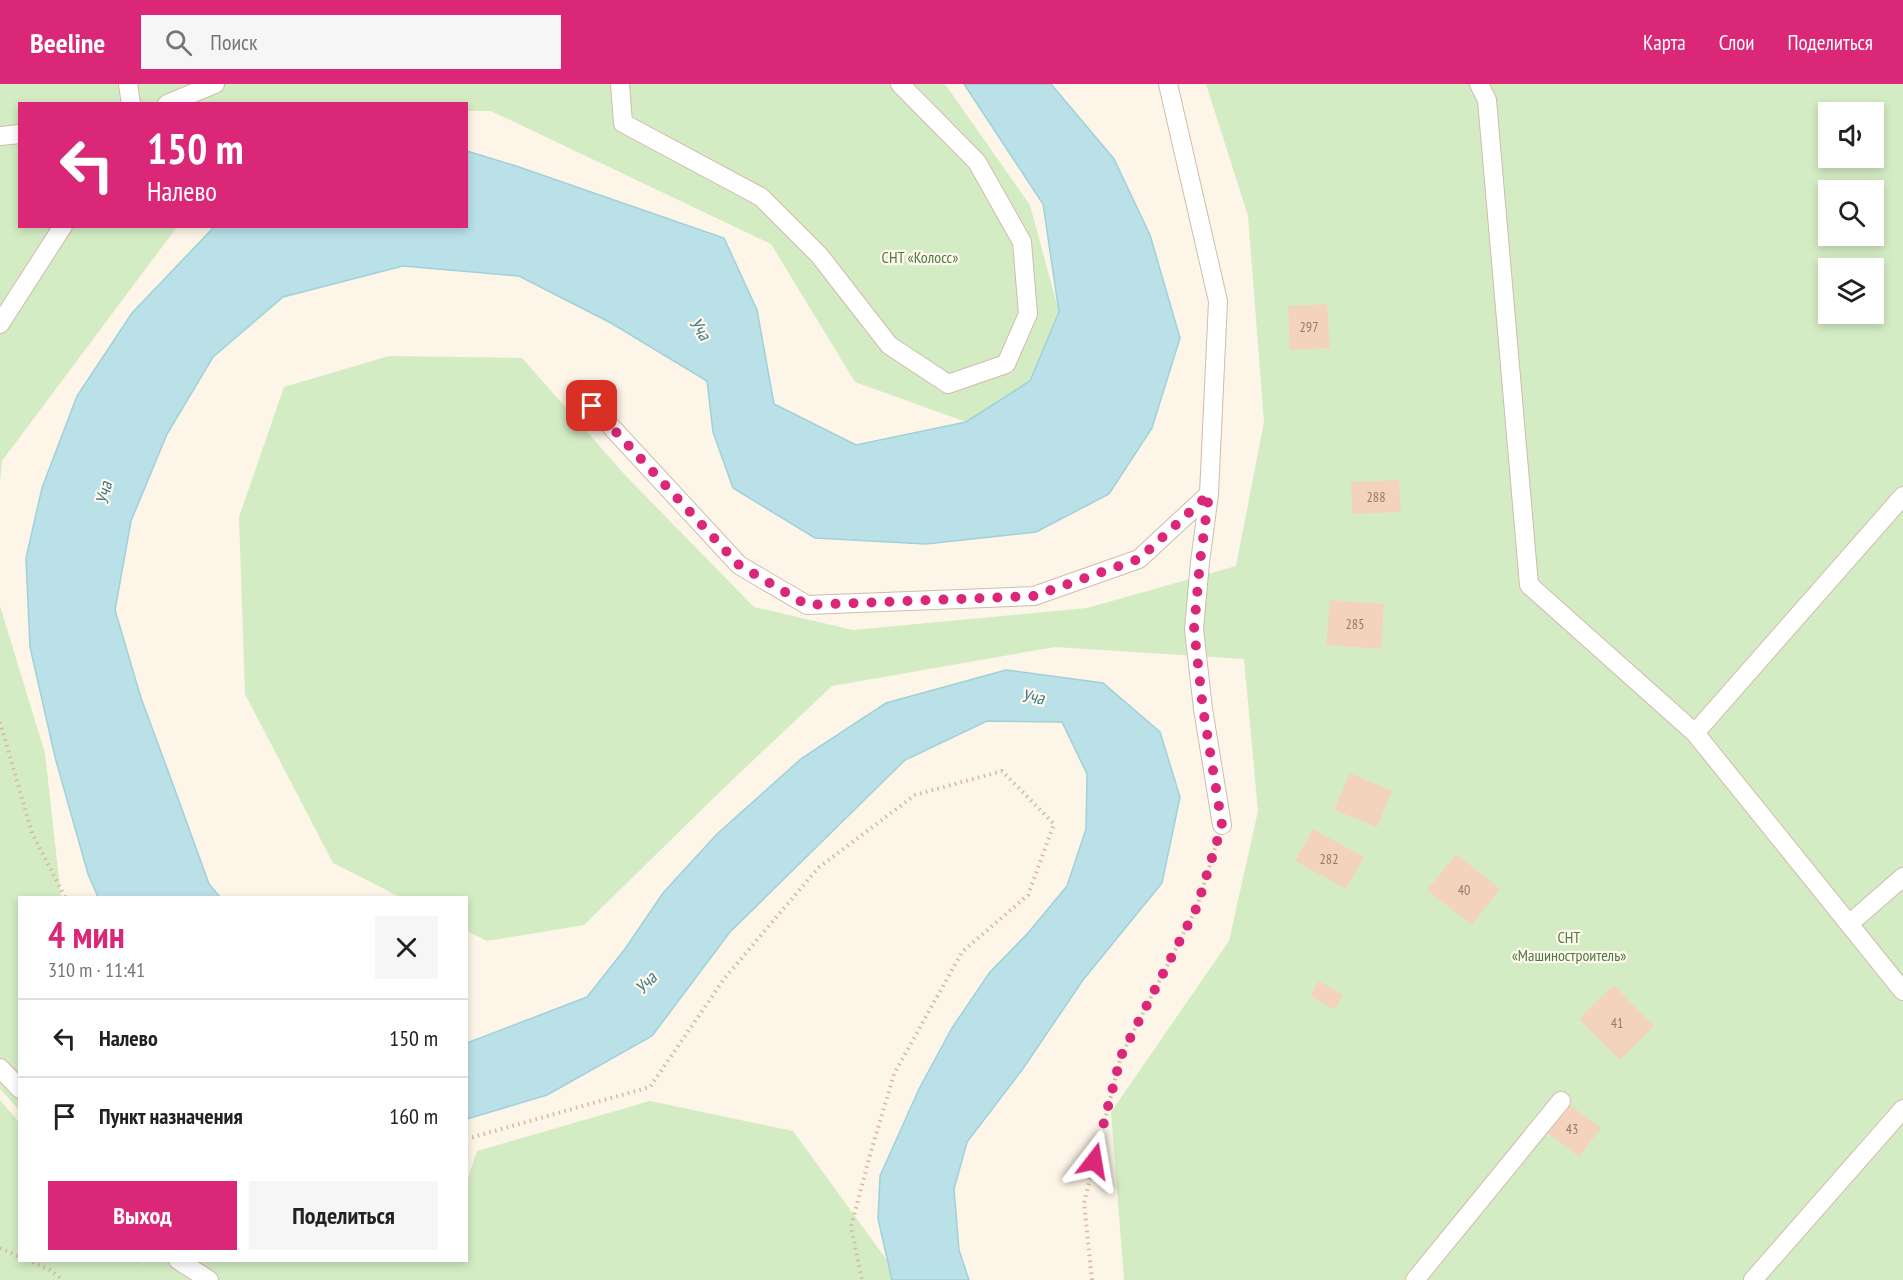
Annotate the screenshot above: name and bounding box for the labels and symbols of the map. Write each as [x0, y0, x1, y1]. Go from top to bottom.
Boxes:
park label: СНТ «Колосс» [882, 247, 958, 267]
water label: Уча [685, 313, 717, 345]
house number: 297 [1300, 318, 1318, 336]
pin [566, 380, 617, 431]
water label: Уча [90, 479, 117, 506]
house number: 288 [1367, 488, 1385, 506]
house number: 285 [1346, 615, 1364, 633]
water label: Уча [1020, 684, 1047, 710]
house number: 282 [1320, 850, 1338, 868]
house number: 40 [1458, 881, 1470, 899]
park label: СНТ «Машиностроитель» [1512, 927, 1626, 965]
water label: Уча [630, 966, 662, 999]
house number: 41 [1611, 1014, 1623, 1032]
house number: 43 [1566, 1120, 1578, 1138]
position arrow [1062, 1129, 1126, 1193]

